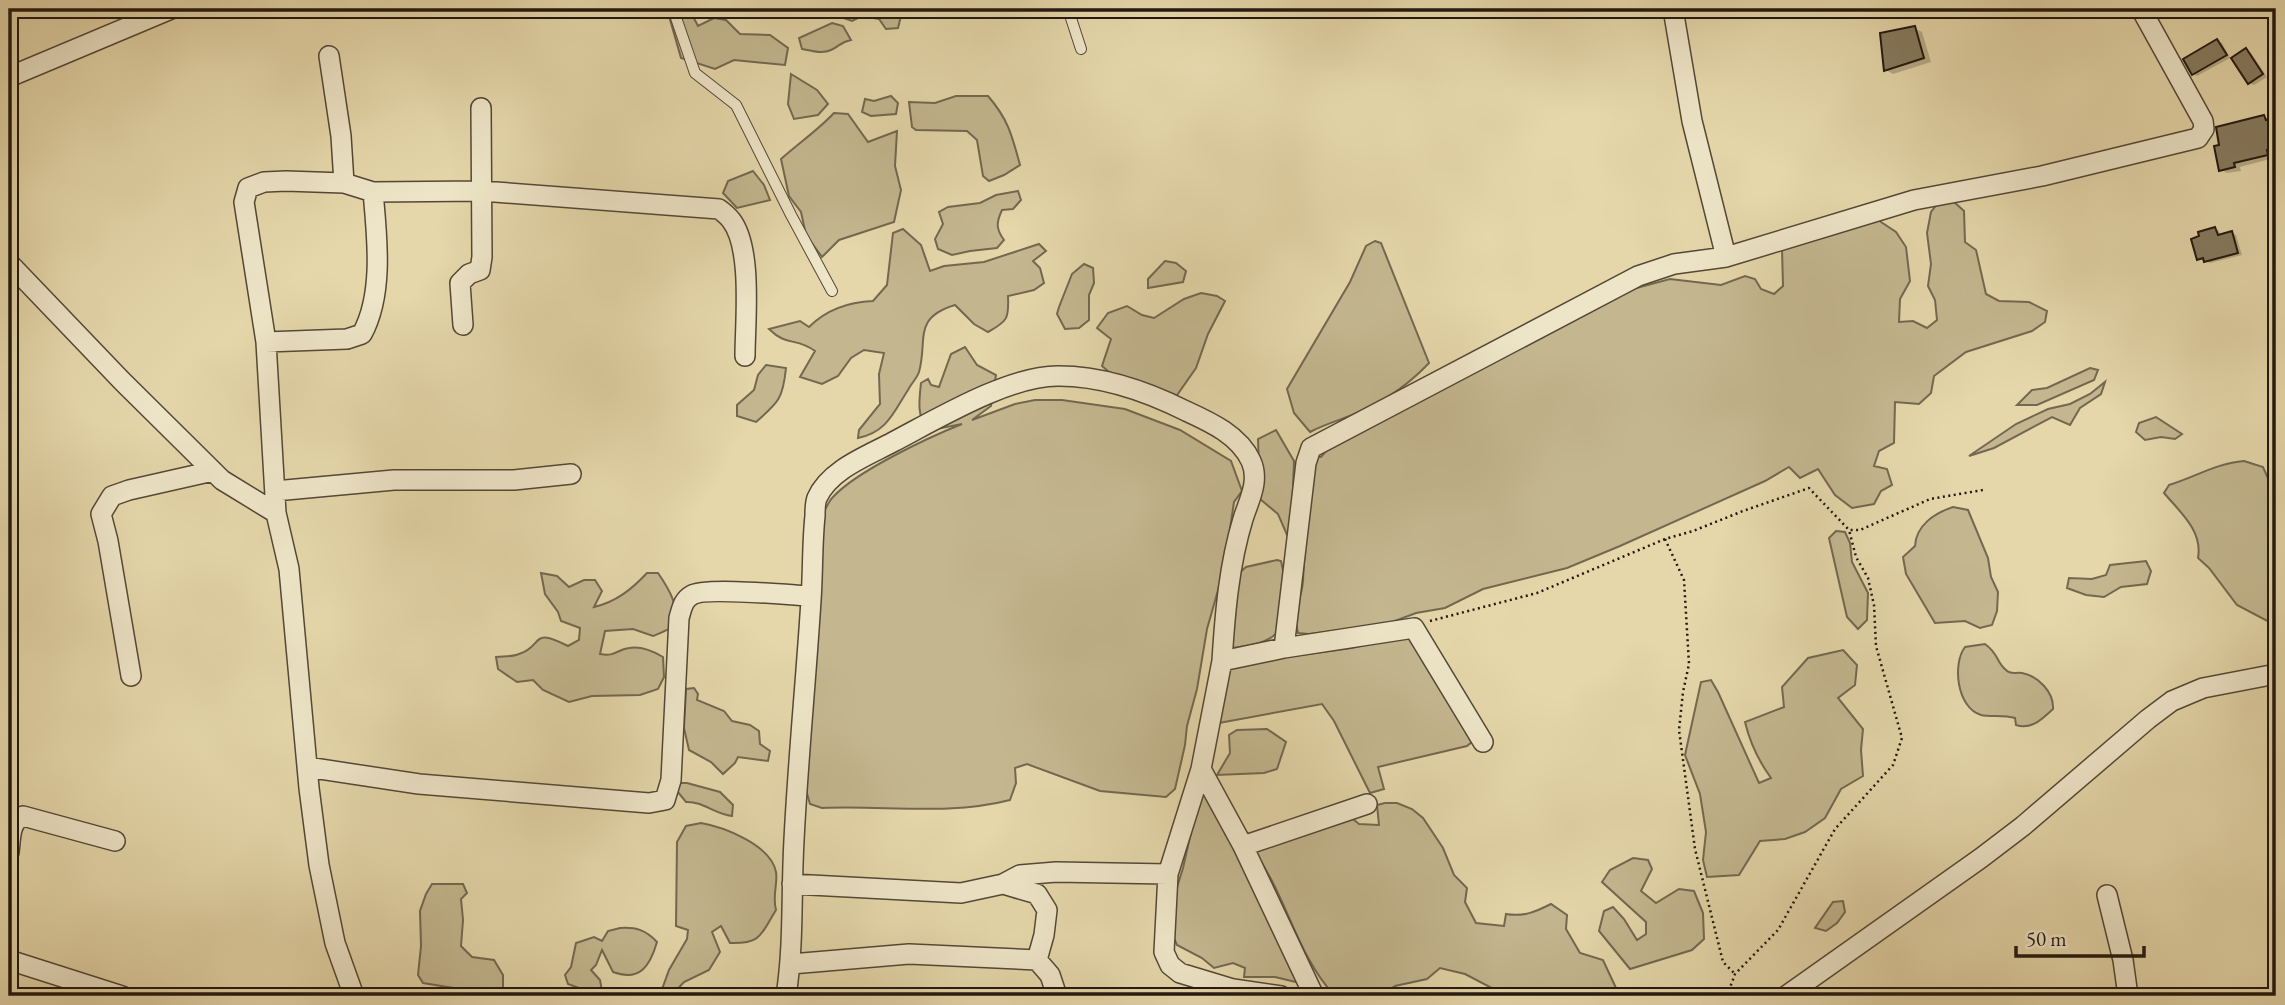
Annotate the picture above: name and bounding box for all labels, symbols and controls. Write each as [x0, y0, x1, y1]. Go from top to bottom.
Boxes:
scale bar [2016, 914, 2143, 958]
text: 50 m [2026, 925, 2067, 952]

